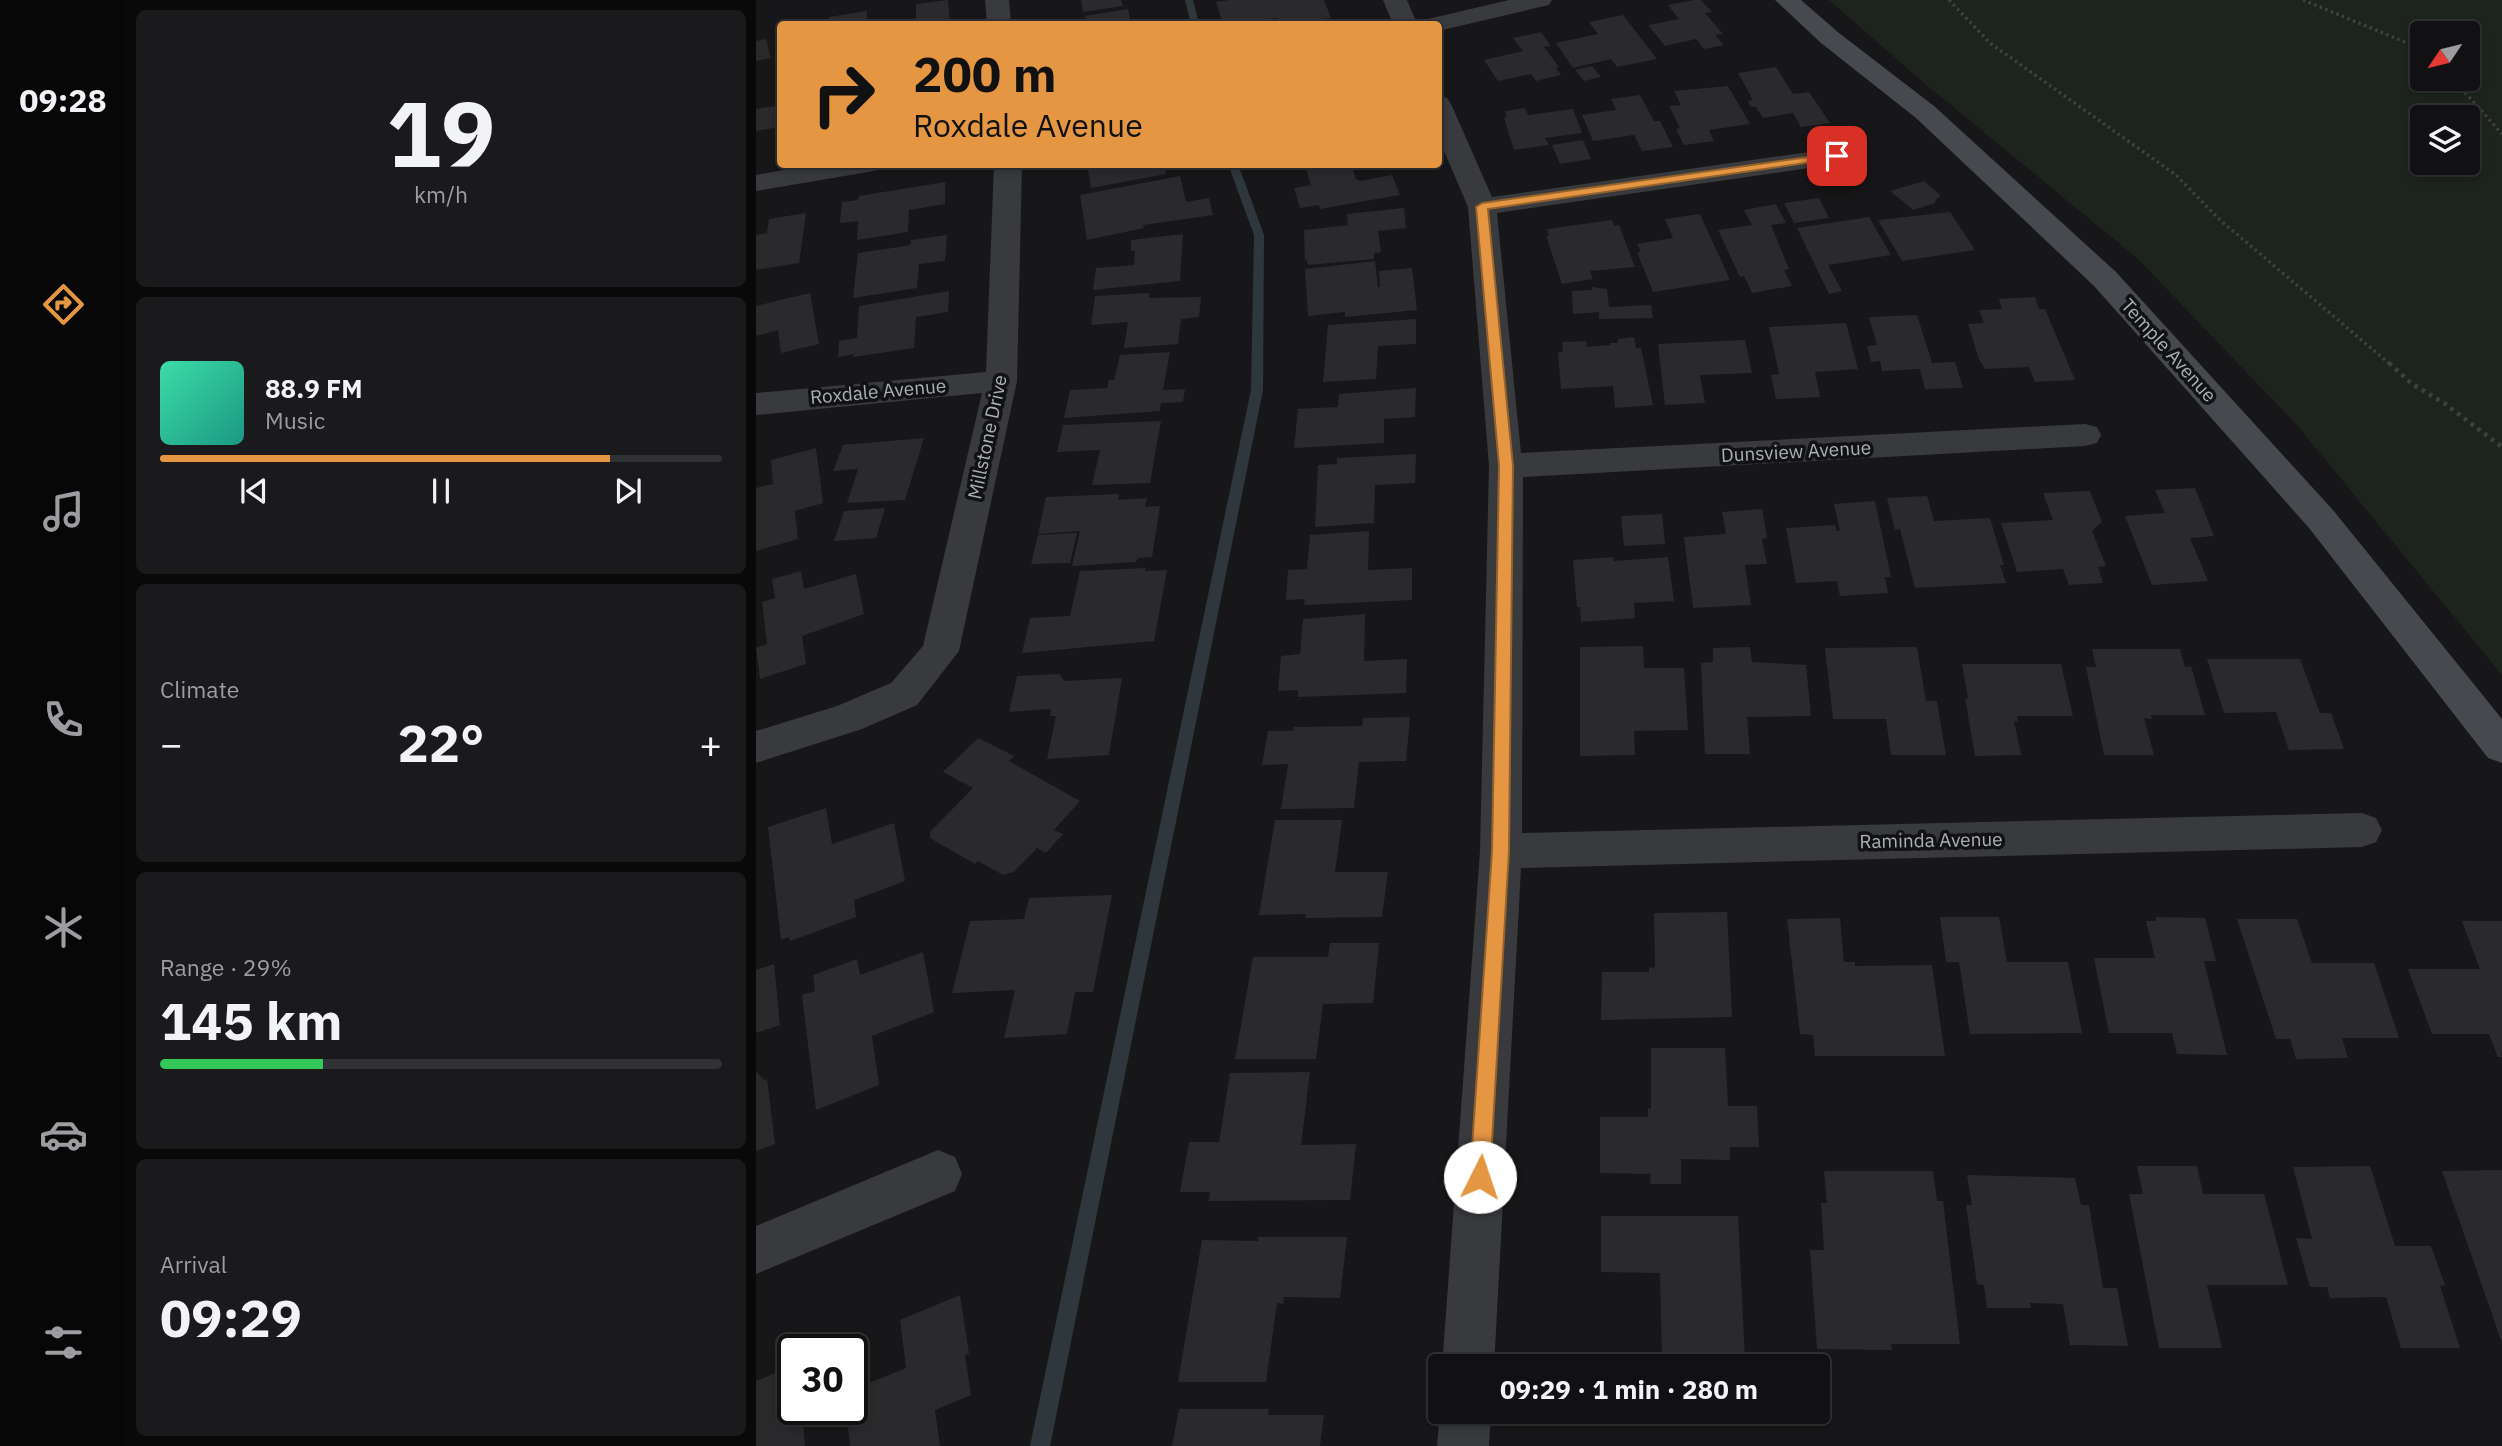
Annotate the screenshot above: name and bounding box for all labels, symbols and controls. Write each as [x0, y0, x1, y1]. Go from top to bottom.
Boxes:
north arrow [2410, 21, 2480, 91]
map controls [2410, 21, 2480, 175]
text: 200 m [913, 42, 1057, 105]
icon: right [798, 49, 889, 140]
text: 19 [386, 74, 496, 192]
text: 09:28 [19, 79, 107, 121]
text: Roxdale Avenue [913, 104, 1143, 146]
button: layers [2410, 105, 2480, 175]
pin [1807, 126, 1867, 186]
icon: arrive [1818, 137, 1856, 175]
text: km/h [414, 179, 468, 209]
icon: directions [39, 280, 88, 329]
street label: Temple Avenue [2116, 293, 2222, 407]
text: 88.9 FM [265, 371, 363, 405]
street label: Roxdale Avenue [809, 373, 947, 409]
street label: Millstone Drive [962, 373, 1012, 501]
text: Music [265, 405, 325, 435]
street label: Dunsview Avenue [1720, 435, 1872, 467]
icon: previous [235, 472, 273, 510]
icon: pause [422, 472, 460, 510]
icon: next [609, 472, 647, 510]
icon: music [39, 487, 88, 536]
text: Climate [160, 674, 239, 704]
icon: phone [39, 695, 88, 744]
text: 22° [398, 709, 484, 776]
text: − [160, 719, 183, 768]
text: + [699, 719, 722, 768]
street label: Raminda Avenue [1859, 827, 2003, 853]
icon: climate [39, 903, 88, 952]
text: Range · 29% [160, 952, 292, 982]
text: 145 km [160, 987, 342, 1054]
icon: car [39, 1110, 88, 1159]
position arrow [1443, 1140, 1517, 1214]
text: Arrival [160, 1249, 227, 1279]
text: 09:29 [160, 1284, 302, 1351]
icon: filters [39, 1318, 88, 1367]
speed limit sign: 30 [777, 1334, 868, 1425]
text: 09:29 · 1 min · 280 m [1500, 1372, 1758, 1406]

